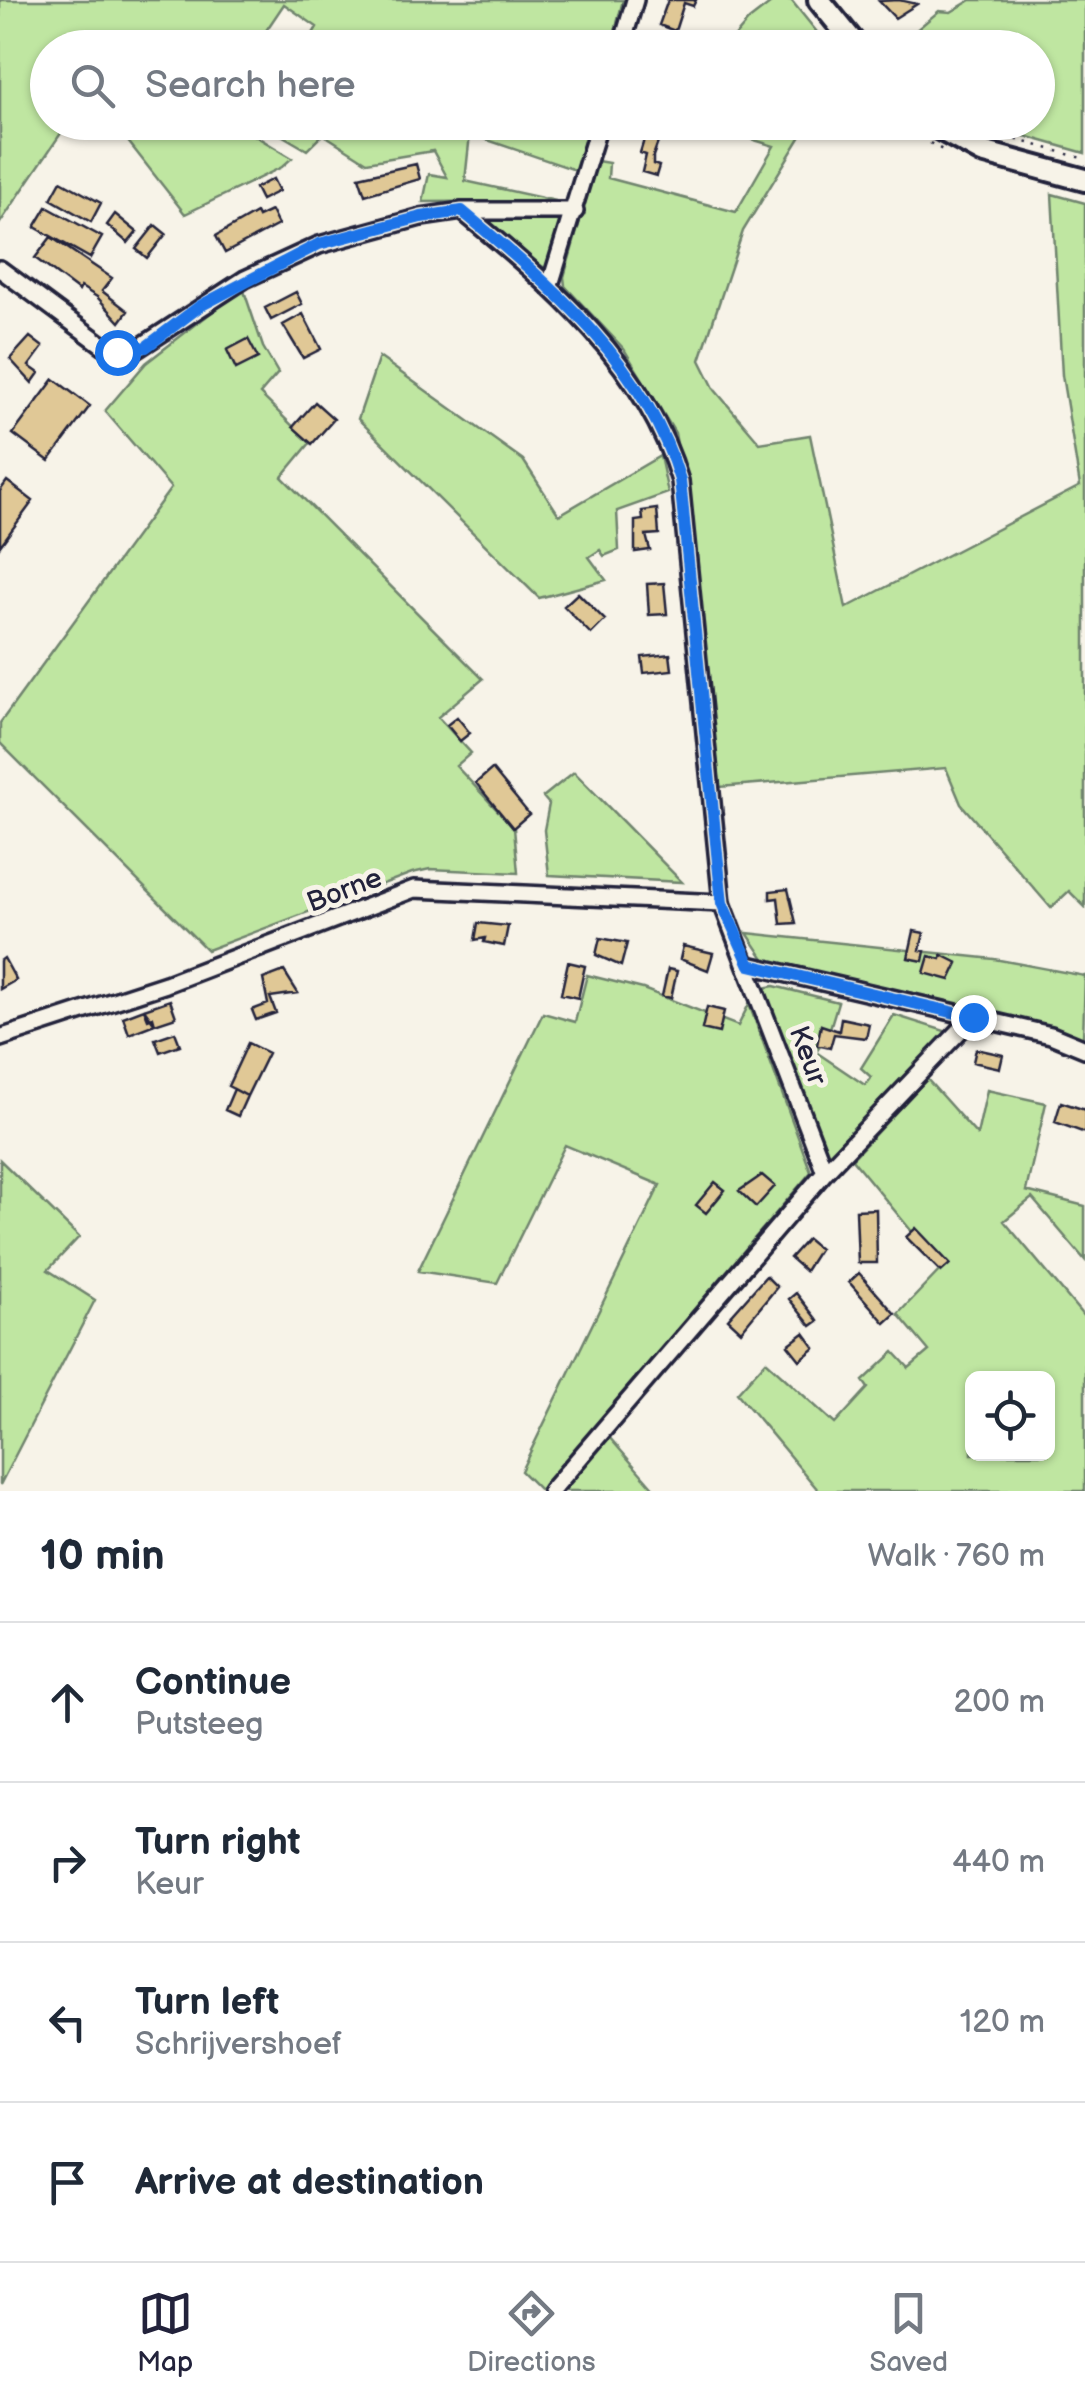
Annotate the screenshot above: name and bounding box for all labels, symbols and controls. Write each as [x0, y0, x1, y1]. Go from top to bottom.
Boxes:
search box [30, 30, 1055, 140]
icon: search [65, 58, 120, 113]
text: Search here [145, 63, 356, 108]
route start [95, 330, 141, 376]
street label: Borne [302, 861, 387, 920]
route end [951, 995, 997, 1041]
street label: Keur [782, 1022, 834, 1090]
map controls [965, 1371, 1055, 1461]
button: locate [965, 1371, 1055, 1461]
text: 10 min [40, 1531, 165, 1582]
text: Walk · 760 m [867, 1537, 1045, 1576]
text: Continue [135, 1660, 291, 1705]
icon: ahead [40, 1675, 95, 1730]
text: 200 m [953, 1683, 1045, 1722]
text: Putsteeg [135, 1705, 264, 1744]
text: Turn right [135, 1820, 300, 1865]
icon: right [40, 1835, 95, 1890]
text: 440 m [952, 1843, 1045, 1882]
text: Keur [135, 1865, 204, 1904]
text: Turn left [135, 1980, 279, 2025]
icon: left [40, 1995, 95, 2050]
text: 120 m [960, 2003, 1045, 2042]
text: Schrijvershoef [135, 2025, 342, 2064]
icon: arrive [40, 2155, 95, 2210]
text: Arrive at destination [135, 2160, 484, 2205]
tab: Map [137, 2286, 193, 2379]
tab: Directions [467, 2286, 596, 2379]
tab: Saved [870, 2286, 948, 2379]

